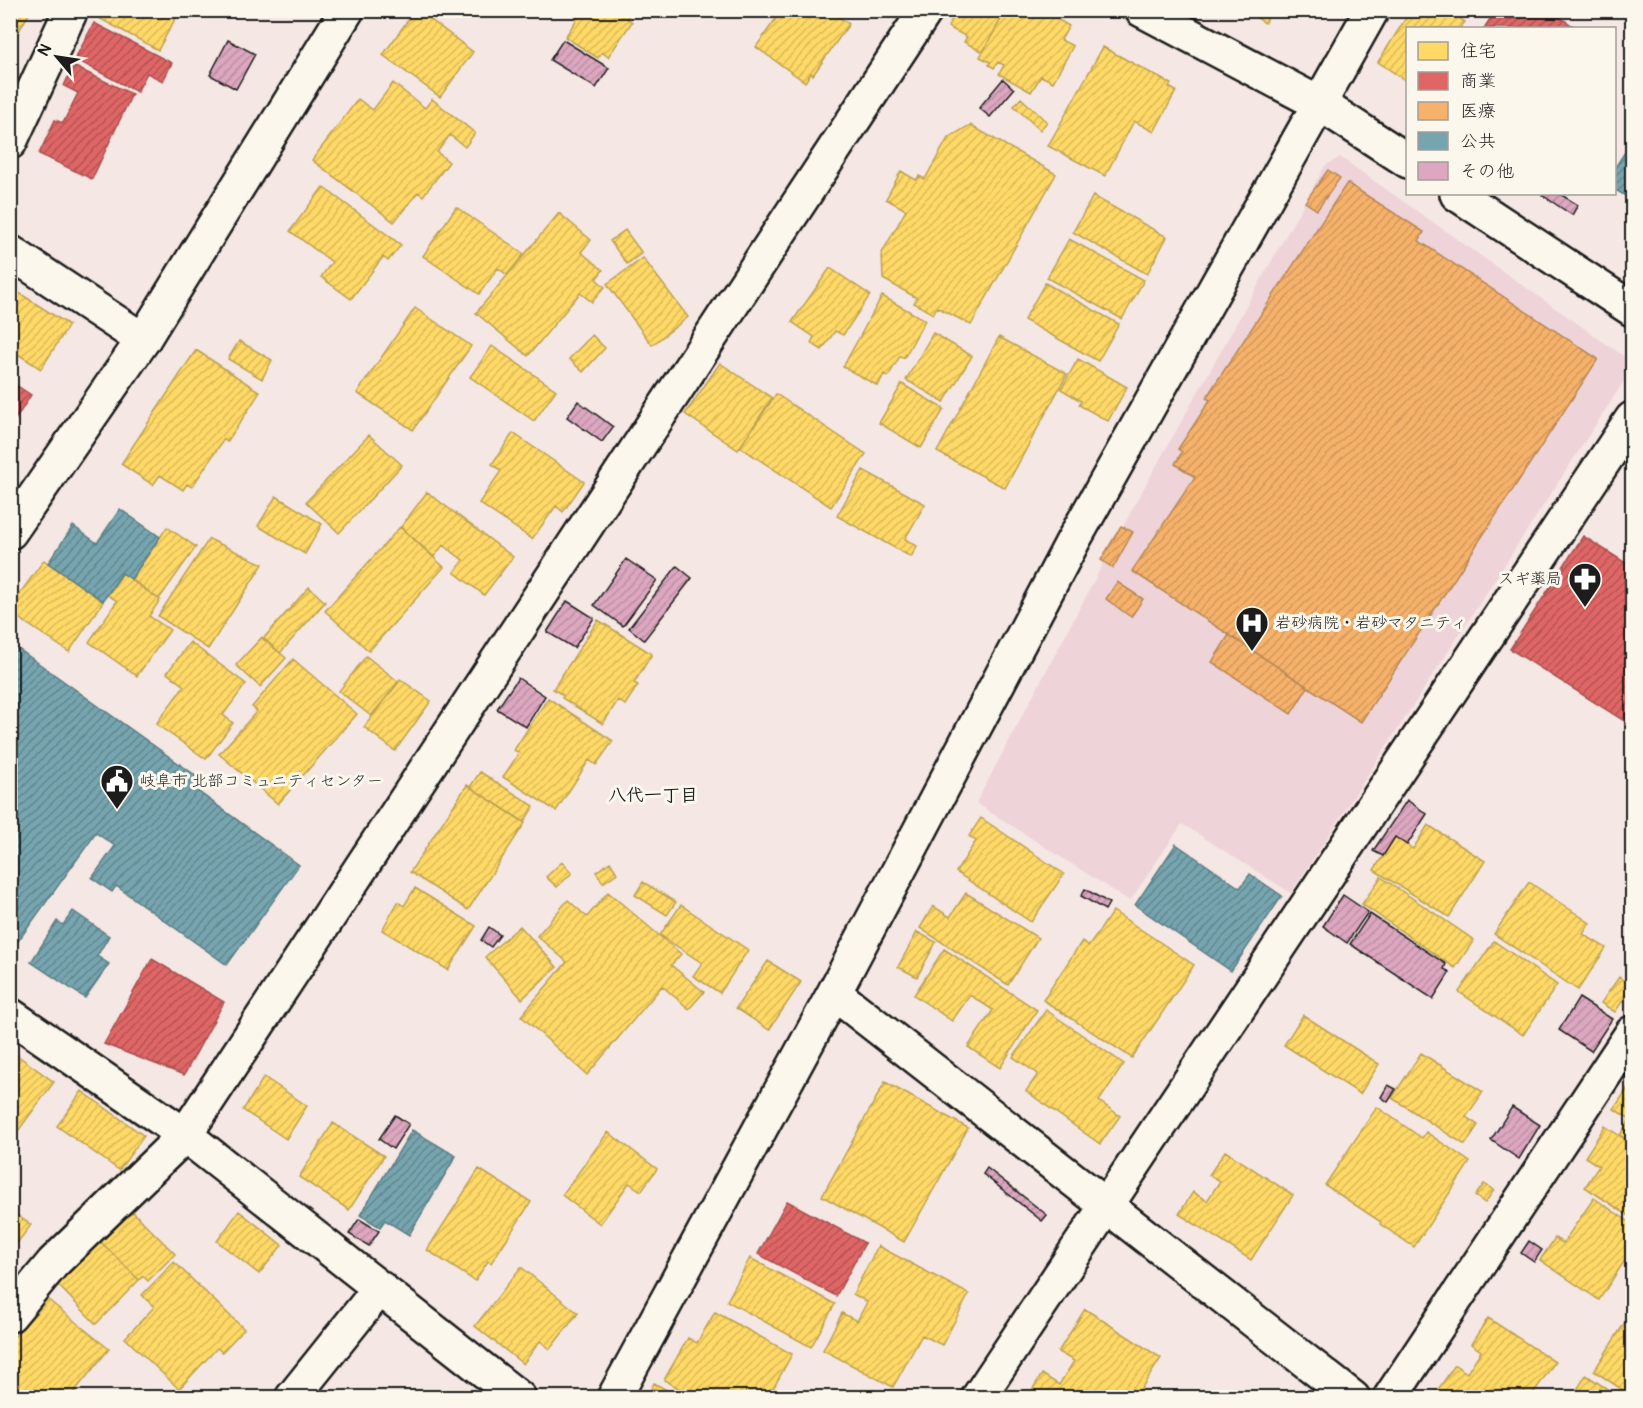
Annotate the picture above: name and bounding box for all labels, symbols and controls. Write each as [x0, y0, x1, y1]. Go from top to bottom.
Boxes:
north arrow [27, 27, 87, 87]
legend [1406, 27, 1616, 195]
text: N [33, 40, 56, 60]
text: 住宅 [1460, 40, 1496, 63]
text: 商業 [1460, 70, 1496, 93]
text: 医療 [1460, 100, 1496, 123]
text: 公共 [1460, 130, 1496, 153]
text: その他 [1460, 160, 1514, 183]
pharmacy icon: スギ薬局 [1567, 561, 1603, 608]
place label: スギ薬局 [1498, 569, 1562, 589]
hospital icon: 岩砂病院・岩砂マタニティ [1234, 605, 1270, 652]
place label: 岩砂病院・岩砂マタニティ [1275, 613, 1467, 633]
public building icon: 岐阜市 北部コミュニティセンター [99, 763, 135, 810]
place label: 岐阜市 北部コミュニティセンター [140, 771, 383, 791]
district label: 八代一丁目 [608, 784, 698, 807]

